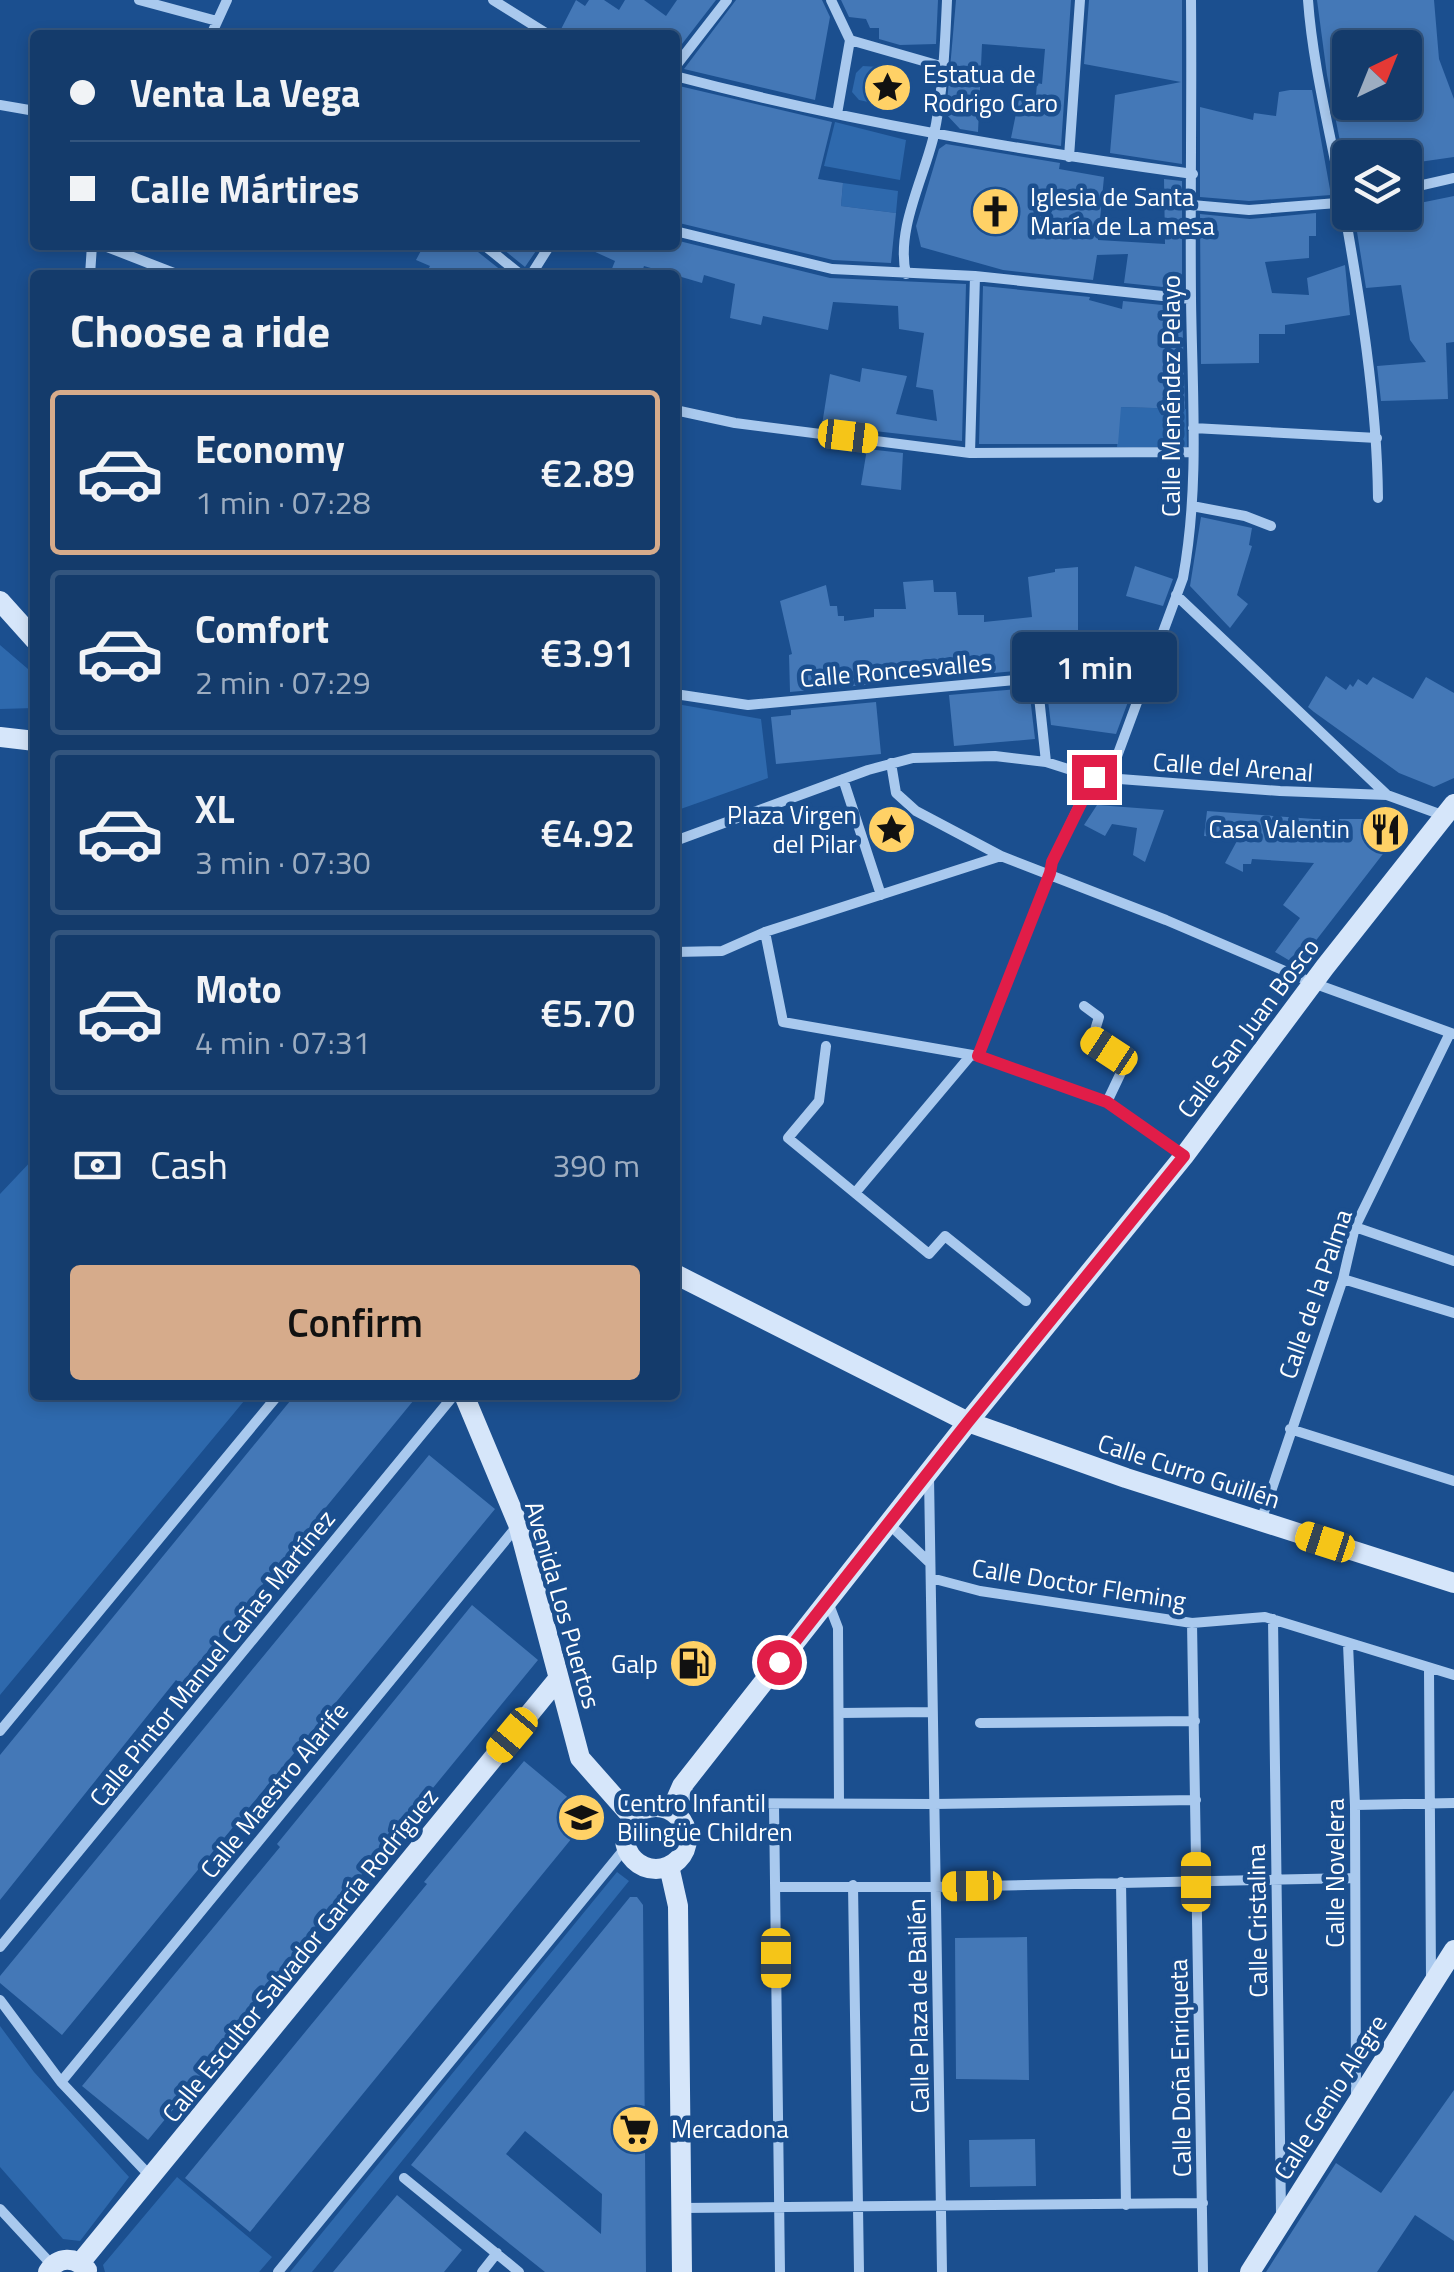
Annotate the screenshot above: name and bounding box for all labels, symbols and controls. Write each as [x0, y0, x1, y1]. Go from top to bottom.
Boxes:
north arrow [1332, 30, 1422, 120]
map controls [1332, 30, 1422, 230]
place label: Estatua de Rodrigo Caro [923, 55, 1058, 122]
place icon: Estatua de Rodrigo Caro [862, 62, 914, 114]
text: Venta La Vega [130, 64, 360, 122]
button: layers [1332, 140, 1422, 230]
text: Calle Mártires [130, 160, 360, 218]
place label: Iglesia de Santa María de La mesa [1030, 178, 1215, 245]
church icon: Iglesia de Santa María de La mesa [969, 185, 1021, 237]
street label: Calle Menéndez Pelayo [1152, 275, 1190, 517]
text: Choose a ride [70, 296, 330, 364]
car [816, 417, 880, 455]
text: Economy [195, 420, 345, 478]
icon: car [75, 428, 165, 518]
text: €2.89 [541, 444, 635, 502]
text: 1 min · 07:28 [195, 478, 371, 526]
text: Comfort [195, 600, 329, 658]
icon: car [75, 608, 165, 698]
text: €3.91 [541, 624, 635, 682]
callout: 1 min [1012, 632, 1176, 702]
street label: Calle Roncesvalles [798, 643, 994, 697]
text: 1 min [1056, 643, 1133, 691]
text: 2 min · 07:29 [195, 658, 371, 706]
street label: Calle del Arenal [1152, 742, 1314, 792]
route end [1072, 755, 1117, 800]
text: XL [195, 780, 235, 838]
icon: car [75, 788, 165, 878]
place label: Plaza Virgen del Pilar [727, 796, 857, 863]
place icon: Plaza Virgen del Pilar [866, 803, 918, 855]
restaurant icon: Casa Valentin [1359, 803, 1411, 855]
text: €4.92 [541, 804, 635, 862]
place label: Casa Valentin [1208, 810, 1350, 848]
text: 3 min · 07:30 [195, 838, 371, 886]
street label: Calle San Juan Bosco [1168, 930, 1328, 1126]
text: Moto [195, 960, 282, 1018]
icon: car [75, 968, 165, 1058]
text: €5.70 [541, 984, 635, 1042]
text: 4 min · 07:31 [195, 1018, 371, 1066]
car [1076, 1022, 1142, 1080]
text: Cash [150, 1136, 228, 1194]
icon: cash [70, 1138, 125, 1193]
text: 390 m [552, 1141, 640, 1189]
street label: Calle de la Palma [1268, 1204, 1362, 1384]
button: Confirm [70, 1265, 640, 1380]
street label: Calle Curro Guillén [1093, 1424, 1285, 1518]
street label: Avenida Los Puertos [515, 1497, 611, 1713]
street label: Calle Pintor Manuel Cañas Martínez [80, 1501, 344, 1815]
car [1292, 1518, 1358, 1566]
street label: Calle Doctor Fleming [969, 1548, 1189, 1620]
fuel station icon: Galp [667, 1638, 719, 1690]
route start [757, 1640, 802, 1685]
place label: Galp [611, 1645, 658, 1683]
street label: Calle Maestro Alarife [191, 1694, 357, 1886]
car [481, 1702, 543, 1768]
street label: Calle Escultor Salvador García Rodríguez [153, 1780, 447, 2130]
place label: Centro Infantil Bilingüe Children [617, 1784, 793, 1851]
school or university icon: Centro Infantil Bilingüe Children [556, 1791, 608, 1843]
street label: Calle Novelera [1316, 1798, 1354, 1948]
street label: Calle Cristalina [1237, 1843, 1277, 1998]
car [1181, 1852, 1211, 1912]
car [942, 1870, 1002, 1902]
street label: Calle Plaza de Bailén [897, 1898, 939, 2114]
car [761, 1928, 791, 1988]
street label: Calle Doña Enriqueta [1159, 1958, 1201, 2177]
street label: Calle Genio Alegre [1264, 2007, 1396, 2187]
supermarket icon: Mercadona [610, 2103, 662, 2155]
place label: Mercadona [671, 2110, 789, 2148]

